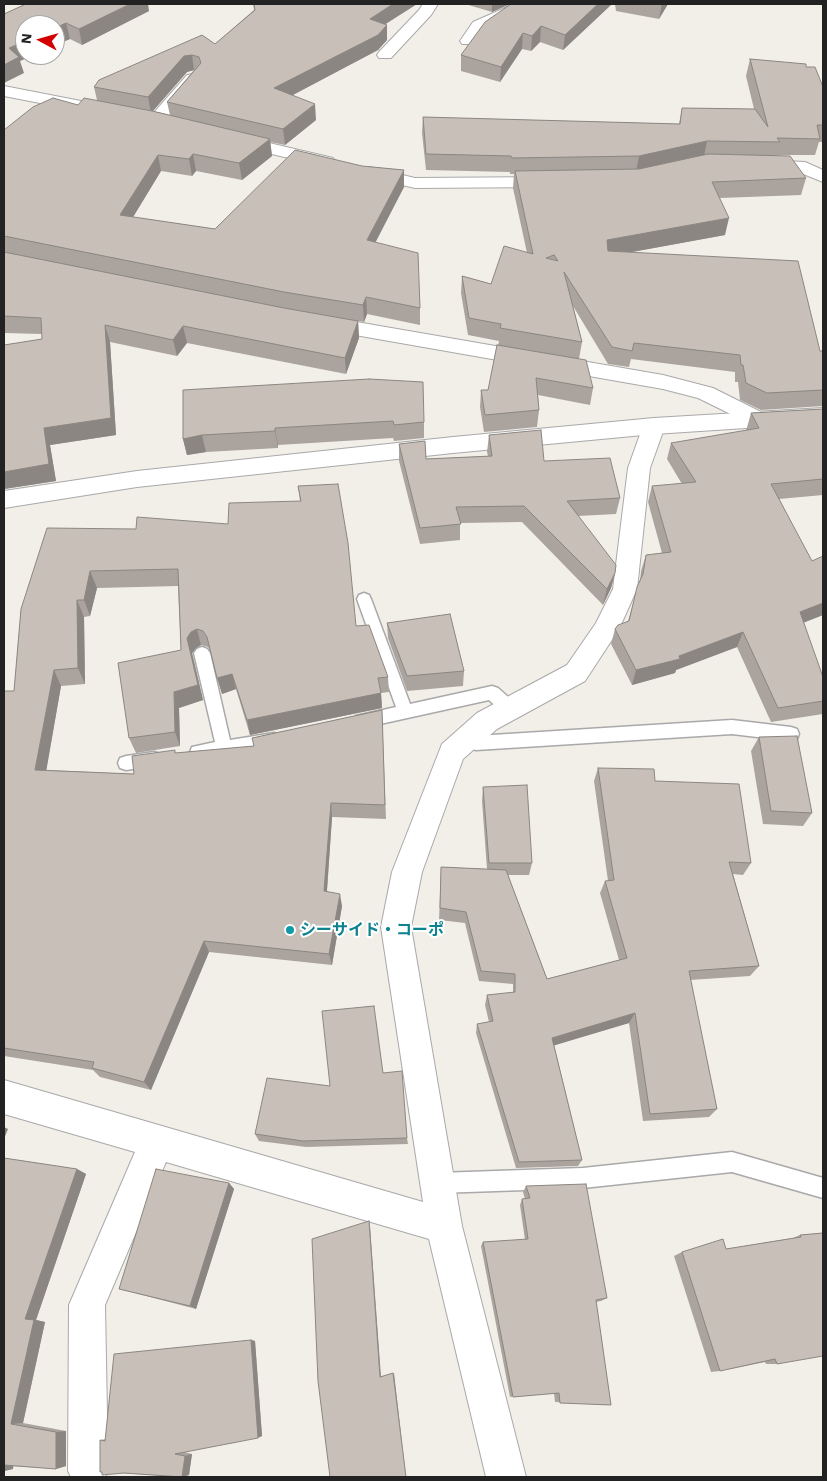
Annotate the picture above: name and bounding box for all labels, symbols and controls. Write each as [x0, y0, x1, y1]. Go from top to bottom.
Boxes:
north arrow [15, 15, 65, 65]
text: N [18, 33, 35, 45]
place label: シーサイド・コーポ [300, 920, 444, 940]
marker: シーサイド・コーポ [284, 924, 296, 936]

